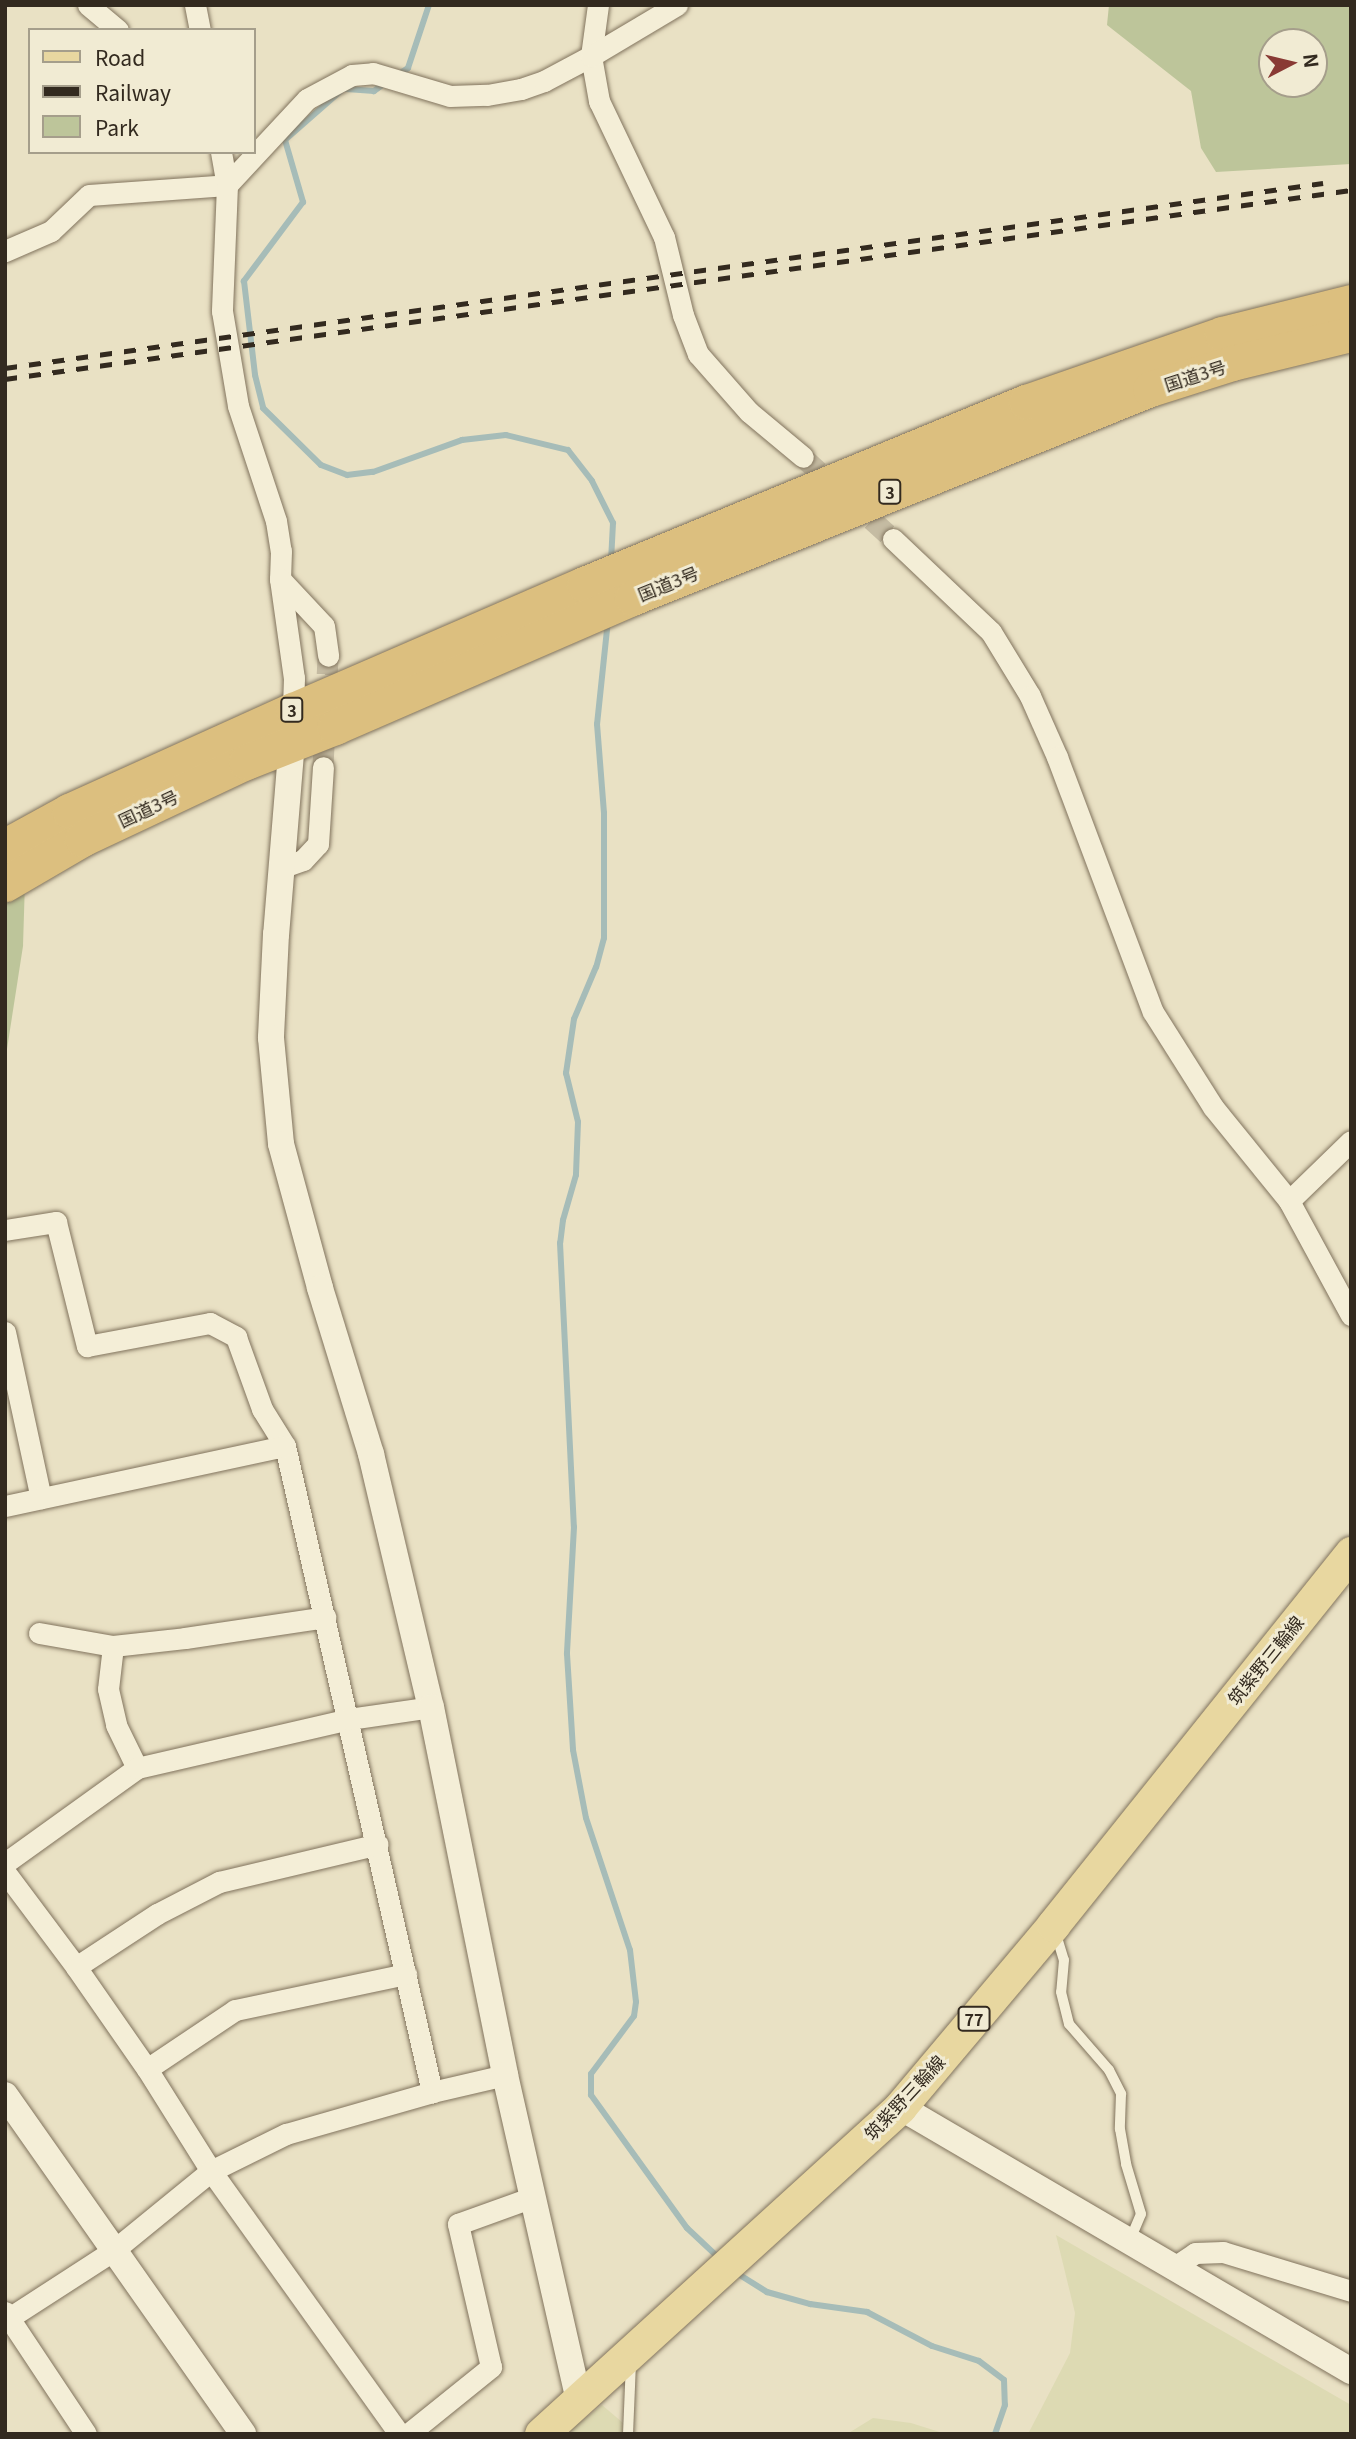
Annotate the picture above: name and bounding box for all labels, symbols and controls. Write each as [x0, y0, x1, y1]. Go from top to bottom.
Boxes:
legend [28, 28, 256, 154]
north arrow [1258, 28, 1328, 98]
text: Road [95, 42, 145, 72]
text: N [1298, 52, 1327, 69]
text: Railway [95, 77, 171, 107]
text: Park [95, 112, 139, 142]
street label: 国道3号 [1161, 355, 1229, 395]
road number: 3 [878, 480, 902, 505]
street label: 国道3号 [634, 561, 702, 605]
road number: 3 [280, 698, 304, 722]
street label: 国道3号 [114, 785, 182, 831]
street label: 筑紫野三輪線 [1223, 1611, 1307, 1709]
road number: 77 [956, 2007, 992, 2032]
street label: 筑紫野三輪線 [859, 2050, 949, 2144]

